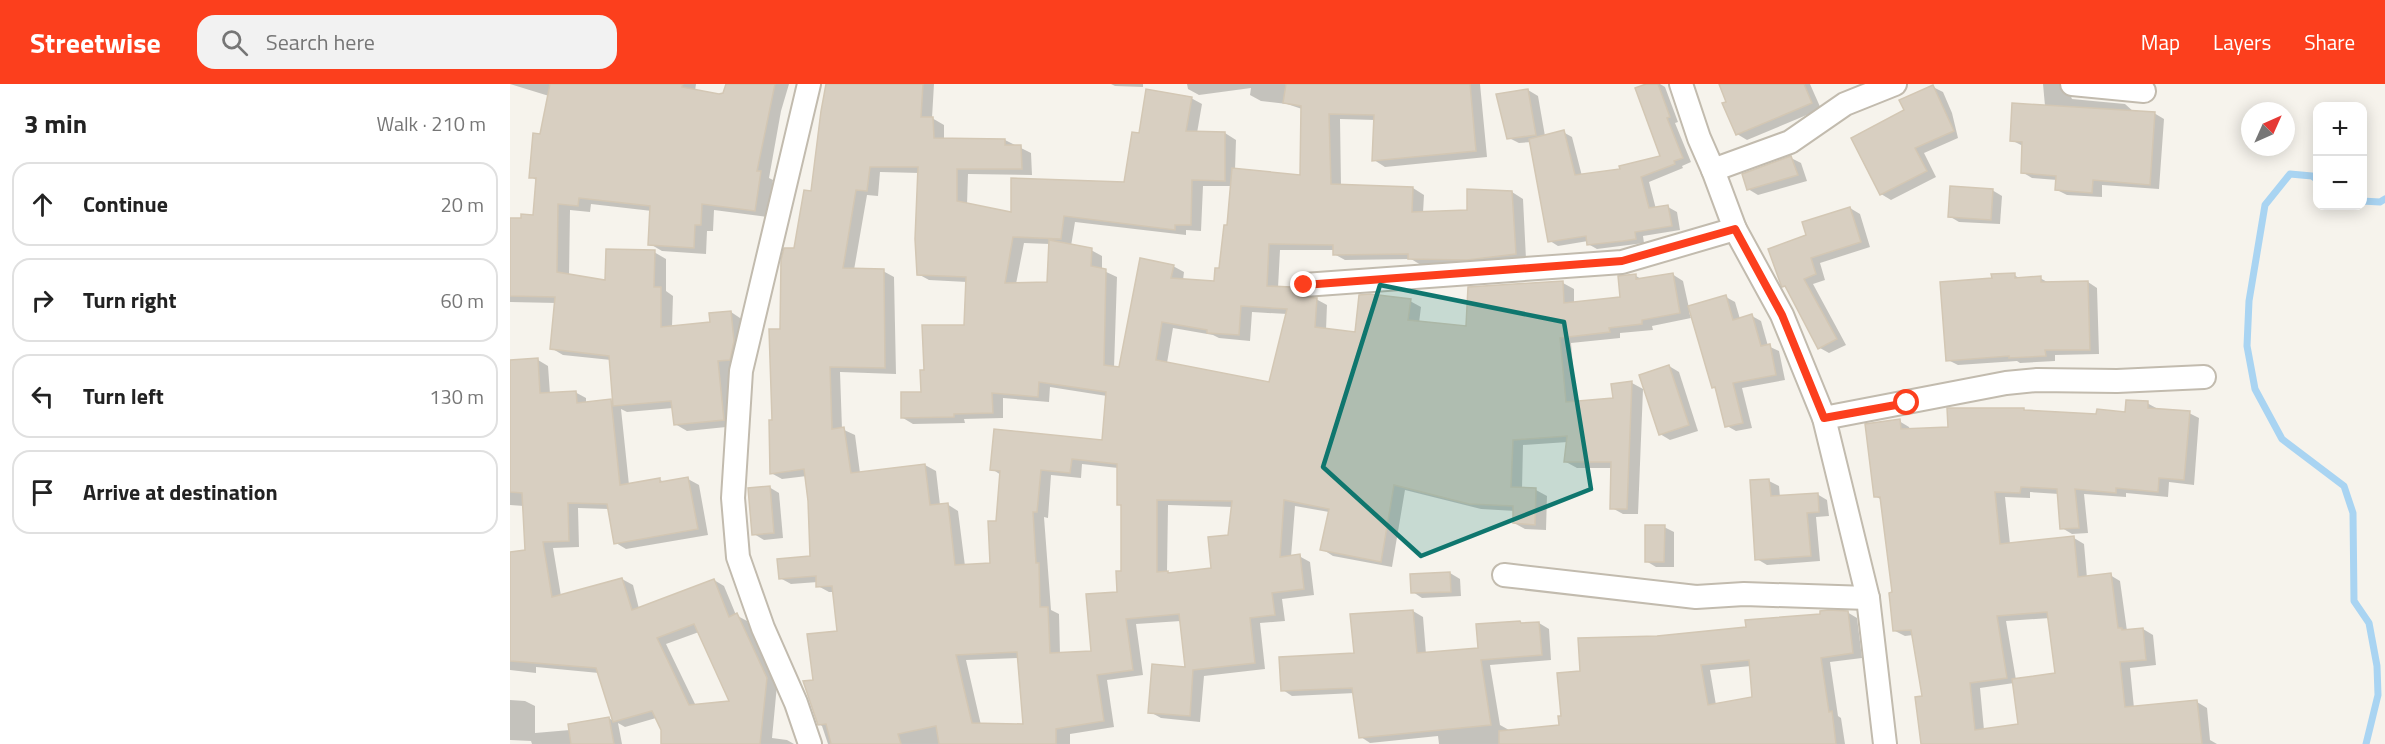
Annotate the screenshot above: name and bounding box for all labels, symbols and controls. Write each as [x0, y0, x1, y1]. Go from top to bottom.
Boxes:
search box [197, 15, 617, 69]
text: Streetwise [30, 21, 161, 64]
text: Search here [266, 25, 375, 59]
icon: search [218, 26, 251, 59]
text: Map [2141, 26, 2180, 58]
text: Layers [2213, 26, 2271, 58]
text: Share [2304, 26, 2355, 58]
north arrow [2241, 102, 2295, 156]
map controls [2313, 102, 2367, 210]
button: + [2313, 102, 2367, 156]
text: 3 min [24, 104, 87, 143]
text: Walk · 210 m [377, 108, 486, 139]
button: − [2313, 156, 2367, 210]
text: Continue [83, 187, 168, 221]
icon: ahead [26, 188, 59, 221]
text: 20 m [440, 189, 484, 220]
route end [1290, 271, 1316, 297]
text: Turn right [83, 283, 177, 317]
icon: right [26, 284, 59, 317]
text: 60 m [440, 285, 484, 316]
text: Turn left [83, 379, 164, 413]
icon: left [26, 380, 59, 413]
text: 130 m [429, 381, 484, 412]
route start [1893, 389, 1919, 415]
text: Arrive at destination [83, 475, 278, 509]
icon: arrive [26, 476, 59, 509]

